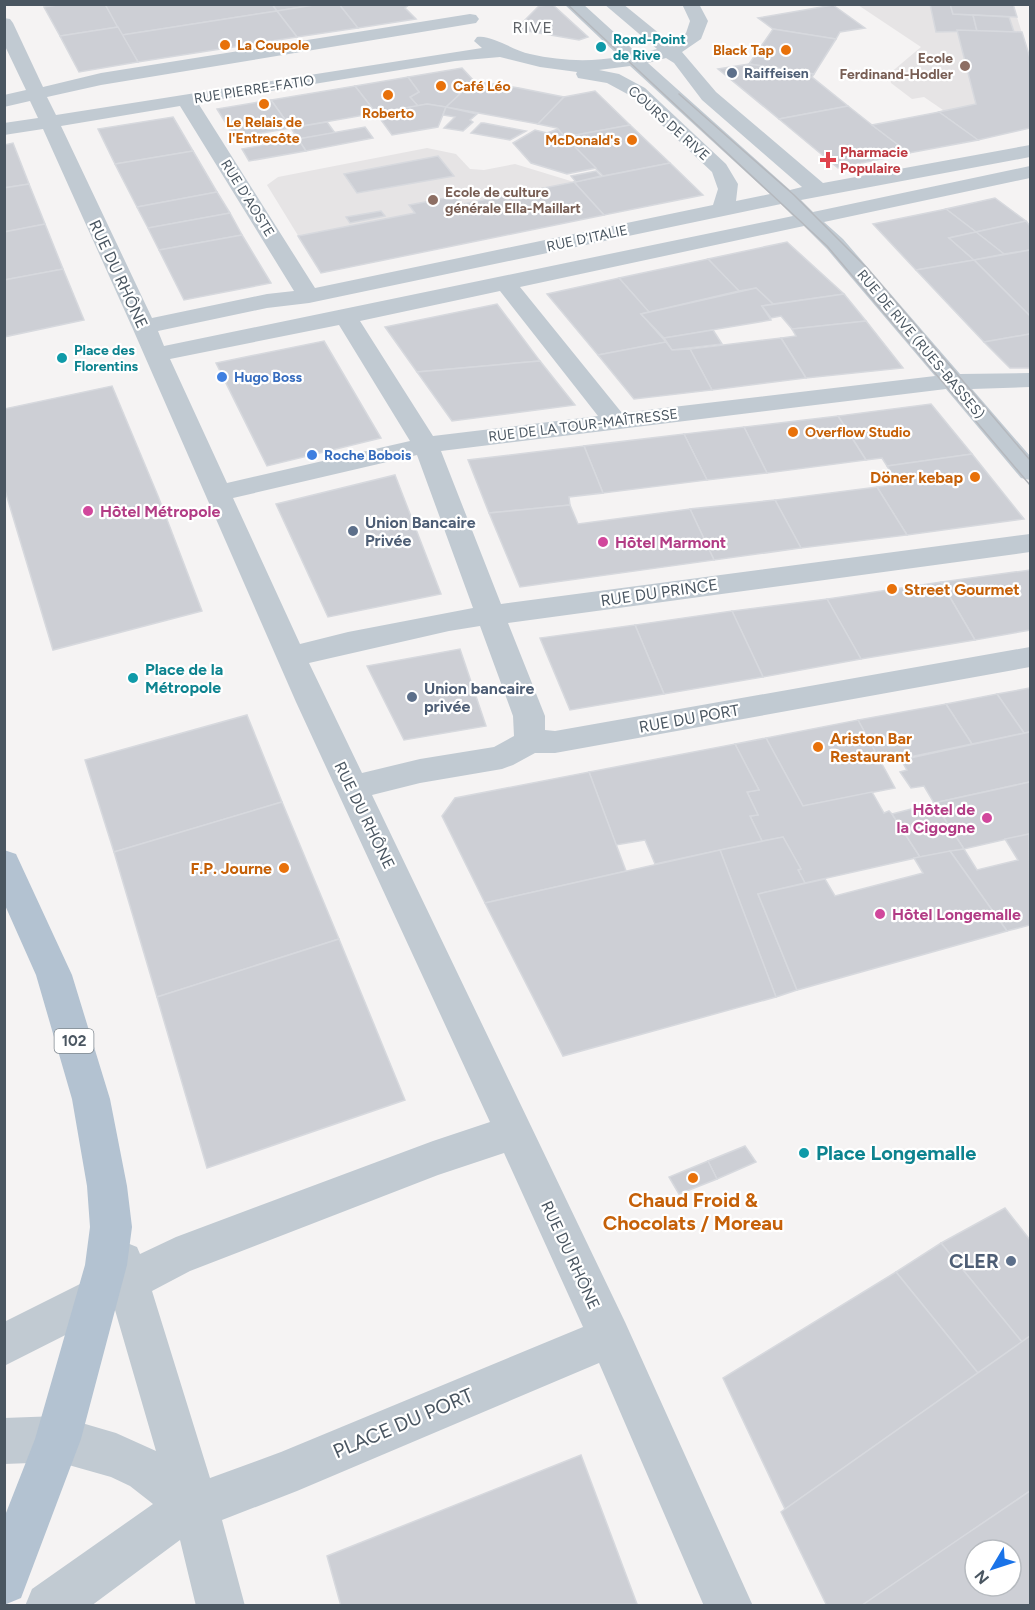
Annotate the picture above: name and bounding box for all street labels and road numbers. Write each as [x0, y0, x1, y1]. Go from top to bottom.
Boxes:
street label: RUE PIERRE-FATIO [193, 72, 316, 107]
street label: COURS DE RIVE [624, 82, 713, 164]
street label: RUE D'AOSTE [217, 157, 278, 240]
street label: RUE DU RHÔNE [85, 217, 152, 331]
street label: RUE D'ITALIE [545, 222, 629, 255]
street label: RUE DE RIVE (RUES-BASSES) [853, 266, 988, 422]
street label: RUE DE LA TOUR-MAÎTRESSE [487, 405, 679, 446]
street label: RUE DU PRINCE [599, 575, 719, 610]
street label: RUE DU PORT [637, 700, 741, 737]
street label: RUE DU RHÔNE [330, 758, 399, 872]
road number: 102 [54, 1029, 94, 1053]
street label: RUE DU RHÔNE [537, 1198, 604, 1312]
street label: PLACE DU PORT [329, 1383, 477, 1463]

